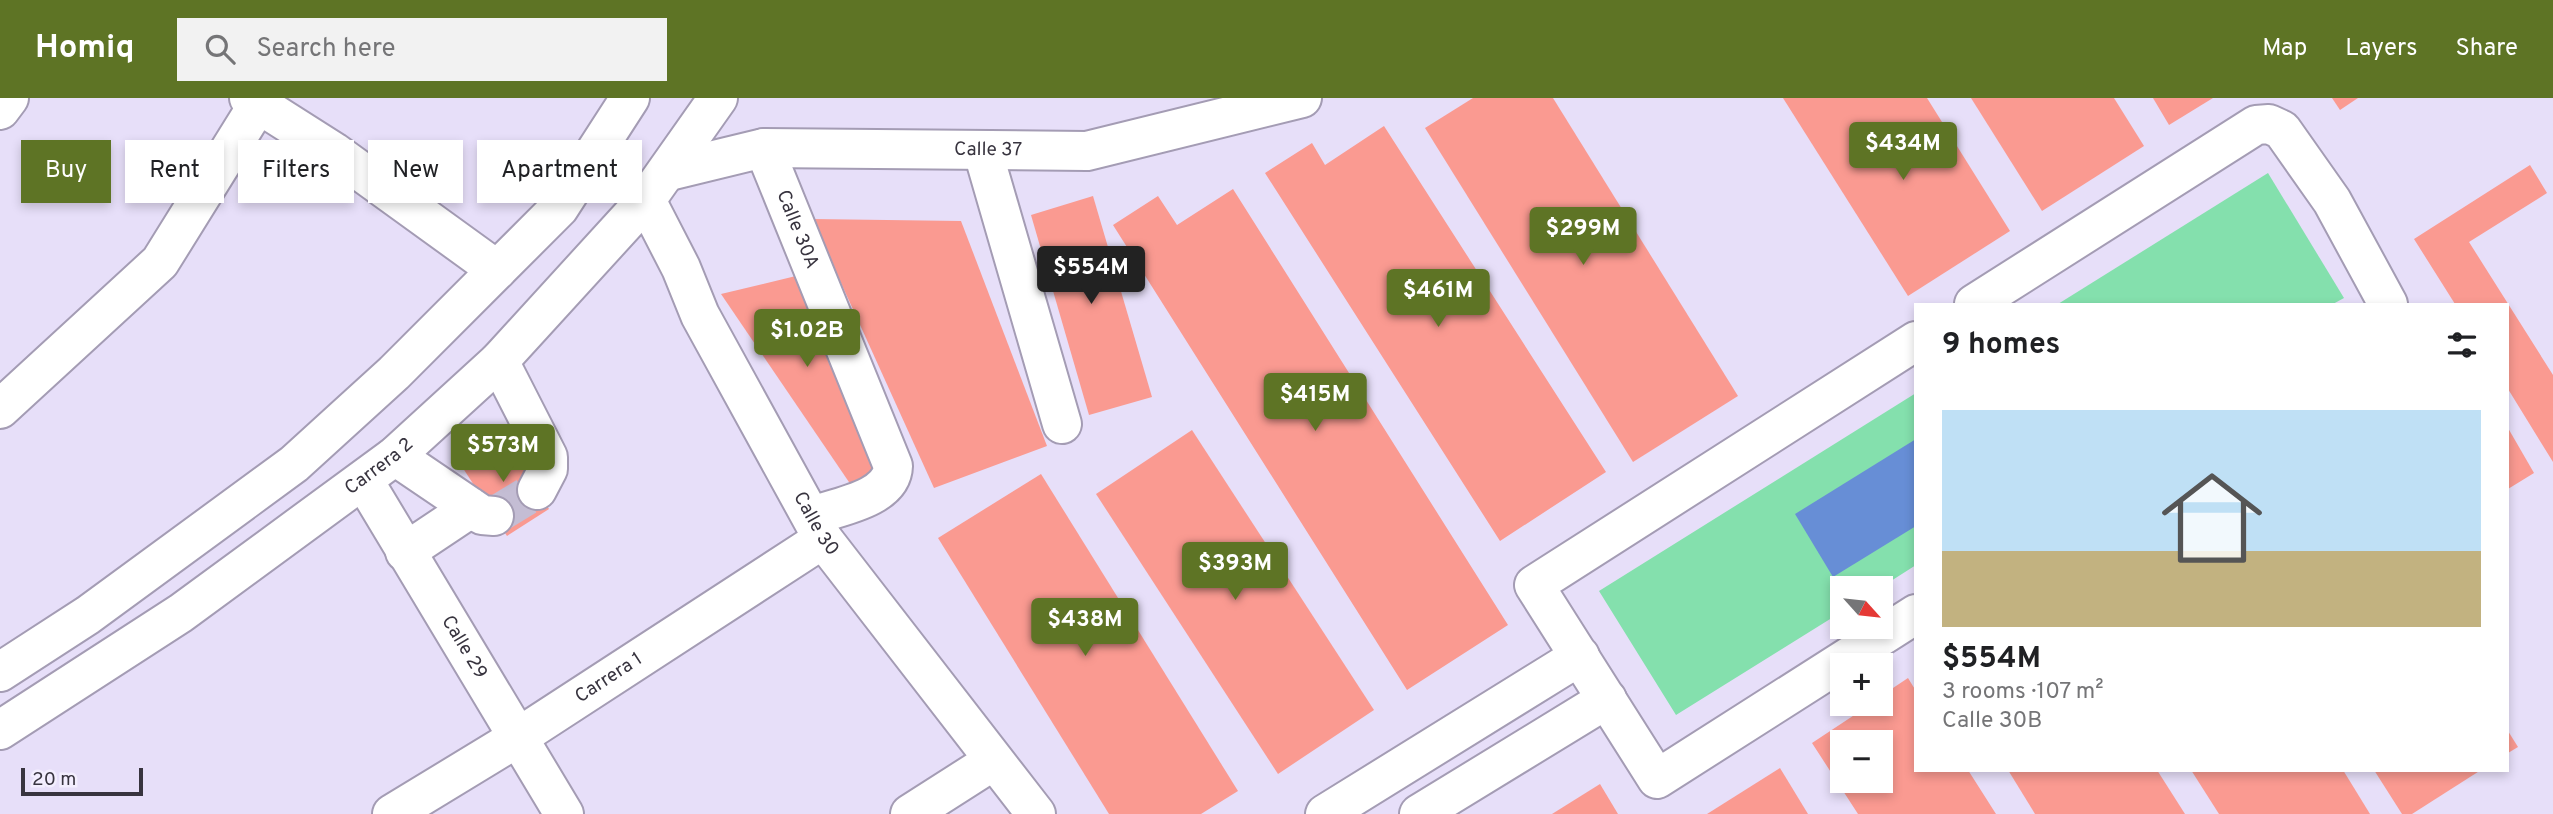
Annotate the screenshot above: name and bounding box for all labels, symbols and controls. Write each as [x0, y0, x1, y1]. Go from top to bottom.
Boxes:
search box [177, 18, 667, 81]
text: Homiq [35, 28, 135, 70]
icon: search [201, 30, 239, 68]
text: Search here [257, 33, 395, 66]
text: Map [2262, 34, 2307, 64]
text: Layers [2345, 34, 2417, 64]
text: Share [2455, 34, 2518, 64]
pin: $434M [1854, 122, 1952, 182]
text: $434M [1865, 130, 1941, 159]
street label: Calle 37 [954, 138, 1023, 162]
chip: Buy [21, 140, 111, 203]
chip: Rent [125, 140, 224, 203]
chip: Filters [238, 140, 354, 203]
chip: New [368, 140, 463, 203]
chip: Apartment [477, 140, 642, 203]
street label: Calle 30A [770, 187, 824, 272]
pin: $299M [1534, 208, 1632, 267]
text: $299M [1546, 215, 1620, 244]
pin: $554M [1042, 246, 1140, 306]
text: $554M [1053, 254, 1129, 283]
pin: $461M [1389, 270, 1487, 329]
text: $461M [1403, 277, 1473, 306]
pin: $1.02B [750, 310, 864, 369]
text: $1.02B [770, 317, 844, 346]
icon: filters [2443, 326, 2481, 364]
text: 9 homes [1942, 327, 2060, 364]
pin: $415M [1266, 374, 1364, 433]
text: $415M [1280, 381, 1350, 410]
pin: $573M [454, 424, 552, 484]
text: $573M [467, 432, 539, 461]
street label: Carrera 2 [340, 433, 419, 501]
icon: home [2149, 455, 2275, 581]
street label: Calle 30 [787, 488, 844, 561]
pin: $393M [1186, 542, 1284, 602]
text: $393M [1198, 550, 1272, 579]
north arrow [1830, 576, 1894, 639]
map controls [1830, 576, 1893, 793]
pin: $438M [1036, 598, 1134, 658]
text: $438M [1047, 606, 1123, 635]
street label: Calle 29 [436, 611, 492, 683]
text: $554M [1942, 641, 2041, 678]
street label: Carrera 1 [571, 647, 647, 709]
button: + [1830, 653, 1893, 716]
text: 3 rooms · 107 m² [1942, 678, 2104, 707]
text: Calle 30B [1942, 707, 2042, 736]
button: − [1830, 730, 1893, 793]
scale bar [21, 765, 144, 797]
text: 20 m [32, 768, 76, 792]

